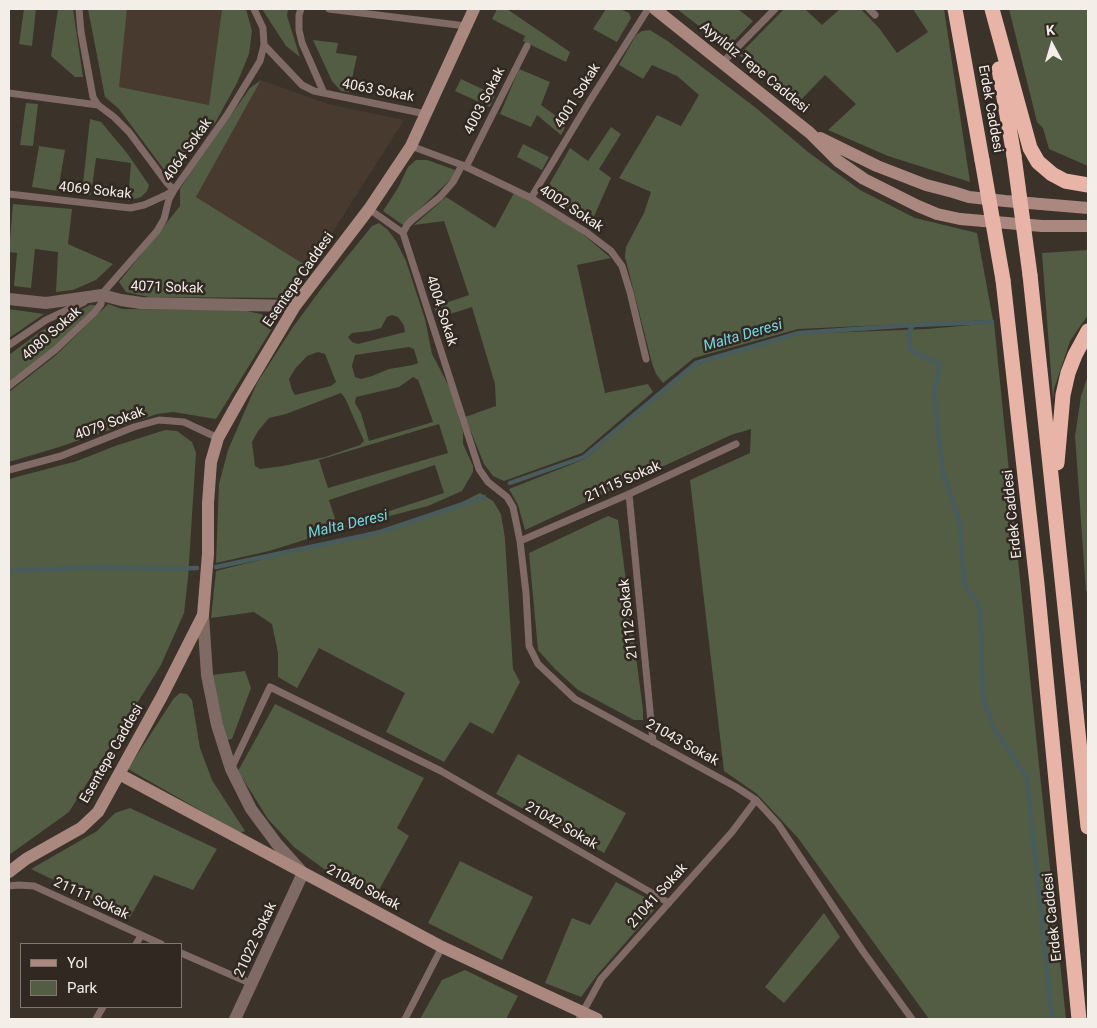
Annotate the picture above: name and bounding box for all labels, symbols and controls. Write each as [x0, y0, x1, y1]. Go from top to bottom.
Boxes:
street label: Ayyıldız Tepe Caddesi [696, 19, 812, 117]
north arrow [1027, 20, 1077, 70]
text: K [1045, 22, 1056, 39]
street label: 4001 Sokak [552, 61, 604, 131]
street label: Erdek Caddesi [974, 64, 1006, 154]
street label: 4003 Sokak [461, 65, 509, 137]
street label: 4063 Sokak [341, 76, 415, 106]
street label: 4064 Sokak [160, 115, 216, 185]
street label: 4069 Sokak [58, 179, 132, 203]
street label: 4002 Sokak [536, 182, 606, 236]
street label: Esentepe Caddesi [260, 229, 338, 331]
street label: 4004 Sokak [422, 274, 460, 348]
street label: 4071 Sokak [130, 278, 204, 298]
street label: 4080 Sokak [19, 304, 85, 364]
water label: Malta Deresi [701, 316, 785, 356]
street label: 4079 Sokak [73, 404, 147, 444]
street label: 21115 Sokak [583, 458, 663, 506]
street label: Erdek Caddesi [1000, 469, 1026, 559]
water label: Malta Deresi [306, 507, 390, 543]
street label: 21112 Sokak [616, 578, 642, 660]
street label: Esentepe Caddesi [77, 701, 147, 807]
street label: 21043 Sokak [643, 716, 721, 770]
street label: 21042 Sokak [522, 798, 600, 854]
street label: 21041 Sokak [625, 860, 691, 932]
street label: 21040 Sokak [323, 862, 403, 914]
street label: Erdek Caddesi [1040, 872, 1066, 962]
street label: 21111 Sokak [51, 874, 131, 924]
street label: 21022 Sokak [231, 900, 281, 980]
legend [20, 943, 182, 1008]
text: Yol [67, 954, 88, 972]
text: Park [67, 979, 97, 997]

